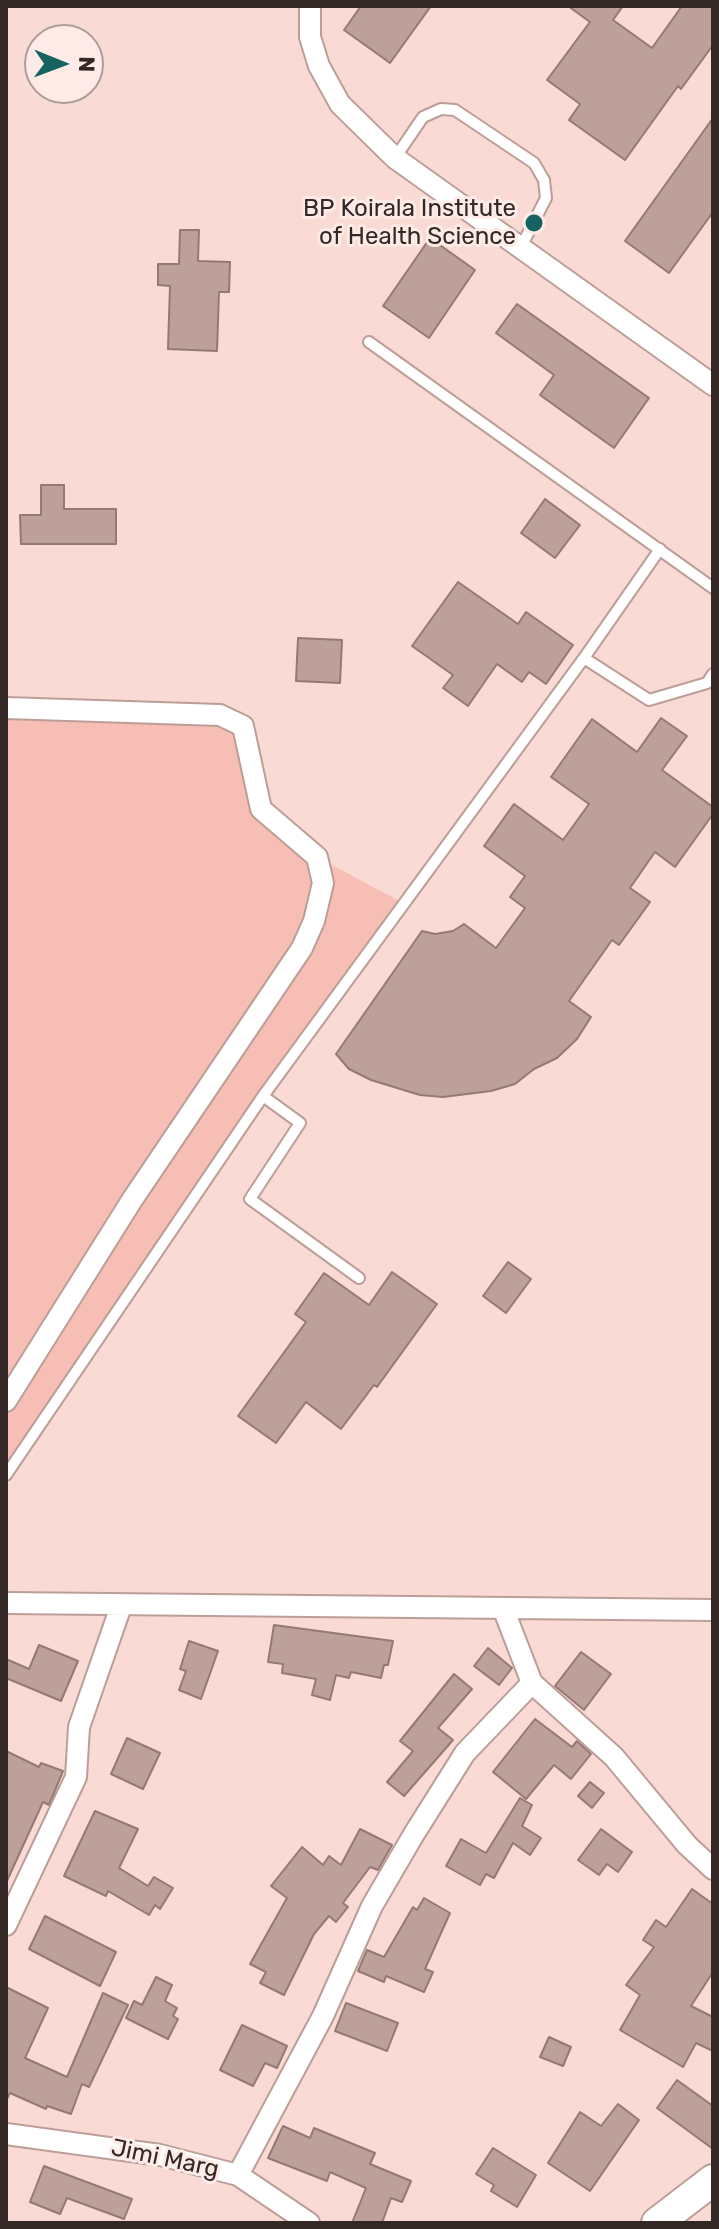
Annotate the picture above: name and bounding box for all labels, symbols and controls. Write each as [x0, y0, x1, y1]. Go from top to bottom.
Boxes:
north arrow [24, 24, 104, 104]
text: N [73, 56, 100, 73]
place label: BP Koirala Institute of Health Science [303, 195, 516, 251]
marker: BP Koirala Institute of Health Science [523, 212, 545, 234]
street label: Jimi Marg [108, 2134, 222, 2184]

